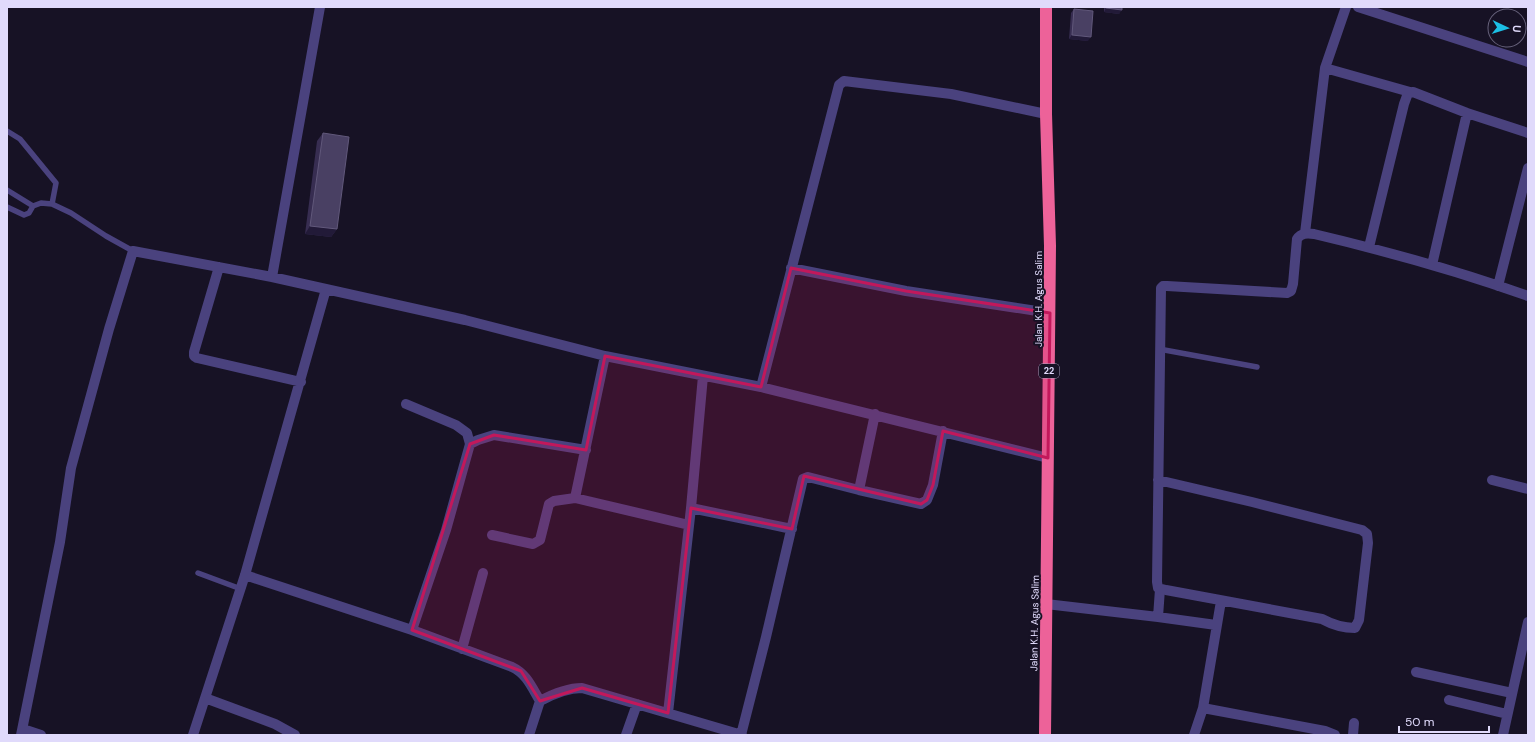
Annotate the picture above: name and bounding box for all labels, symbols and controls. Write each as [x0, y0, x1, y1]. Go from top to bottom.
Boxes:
north arrow [1487, 8, 1527, 48]
text: U [1510, 24, 1524, 33]
street label: Jalan K.H. Agus Salim [1032, 251, 1045, 347]
road number: 22 [1039, 364, 1059, 378]
street label: Jalan K.H. Agus Salim [1027, 575, 1042, 671]
scale bar [1399, 708, 1489, 734]
text: 50 m [1405, 714, 1434, 730]

